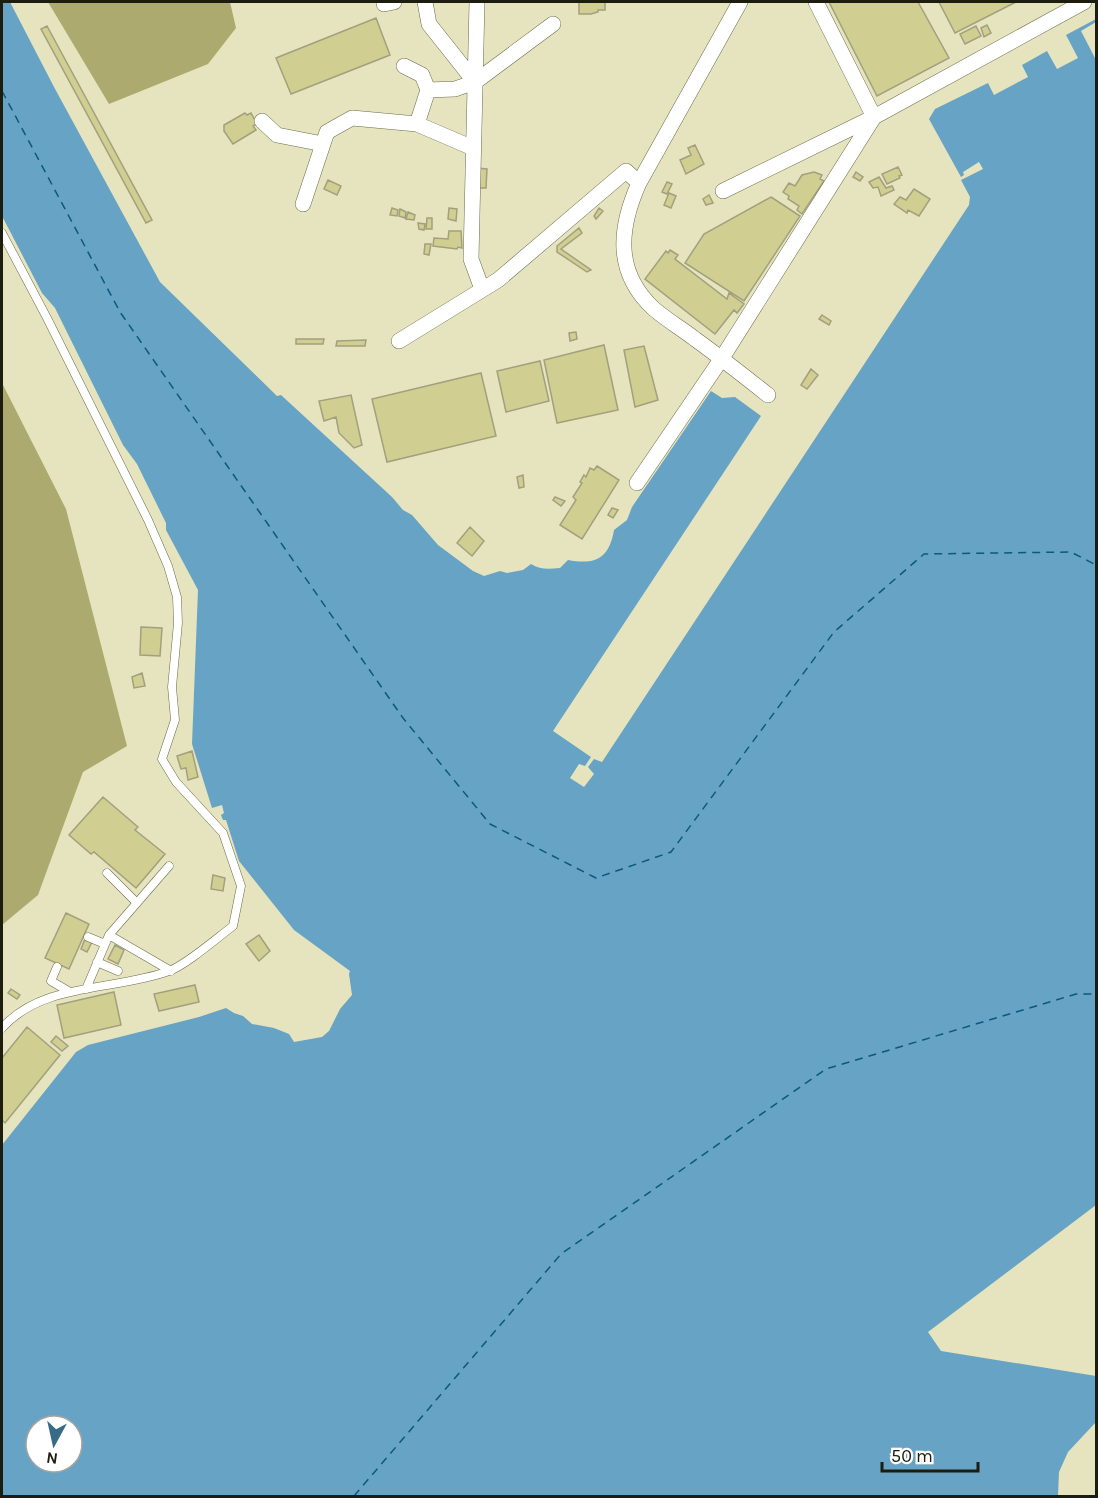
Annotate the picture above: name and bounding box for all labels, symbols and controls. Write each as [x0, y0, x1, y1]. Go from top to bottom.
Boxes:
north arrow [24, 1414, 84, 1474]
scale bar [882, 1435, 978, 1473]
text: 50 m [891, 1445, 933, 1467]
text: N [45, 1448, 59, 1469]

